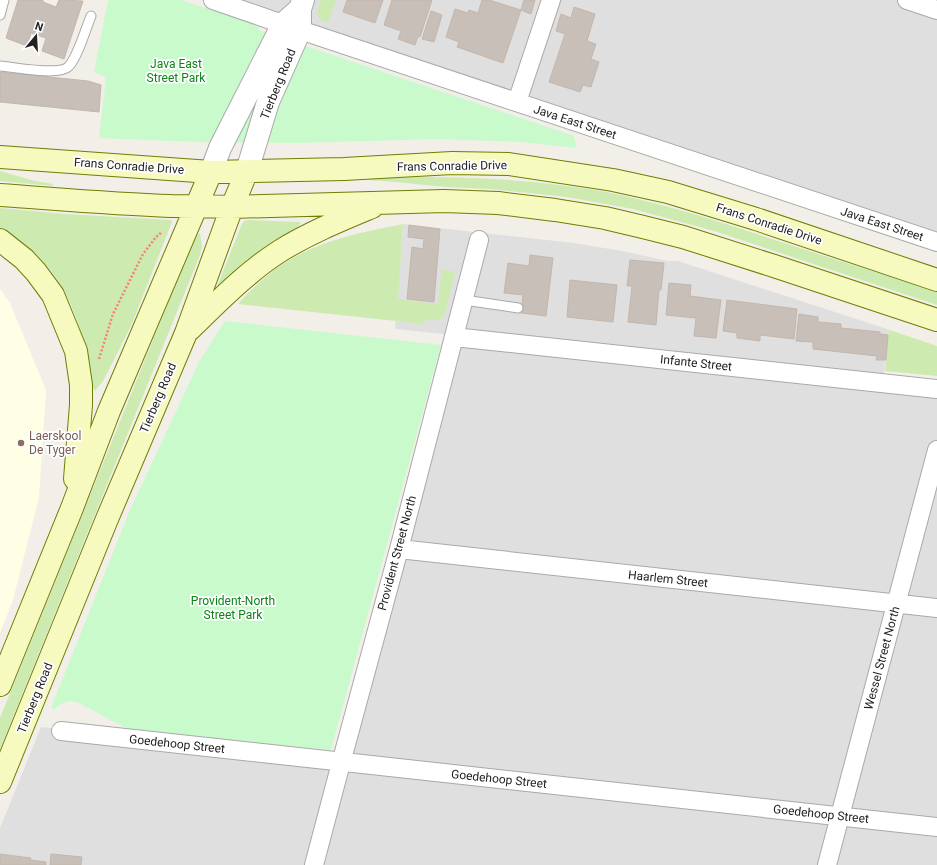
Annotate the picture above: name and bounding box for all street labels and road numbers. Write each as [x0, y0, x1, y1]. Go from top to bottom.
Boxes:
street label: Tierberg Road [257, 47, 299, 121]
street label: Java East Street [532, 102, 618, 142]
street label: Frans Conradie Drive [74, 155, 184, 177]
street label: Frans Conradie Drive [397, 158, 507, 174]
street label: Frans Conradie Drive [714, 200, 824, 248]
street label: Java East Street [839, 204, 925, 244]
street label: Infante Street [659, 352, 733, 374]
street label: Tierberg Road [137, 361, 179, 435]
street label: Provident Street North [375, 494, 419, 612]
street label: Haarlem Street [627, 568, 709, 590]
street label: Wessel Street North [861, 605, 903, 711]
street label: Tierberg Road [14, 661, 56, 735]
street label: Goedehoop Street [128, 732, 226, 756]
street label: Goedehoop Street [450, 767, 548, 791]
street label: Goedehoop Street [772, 802, 870, 826]

